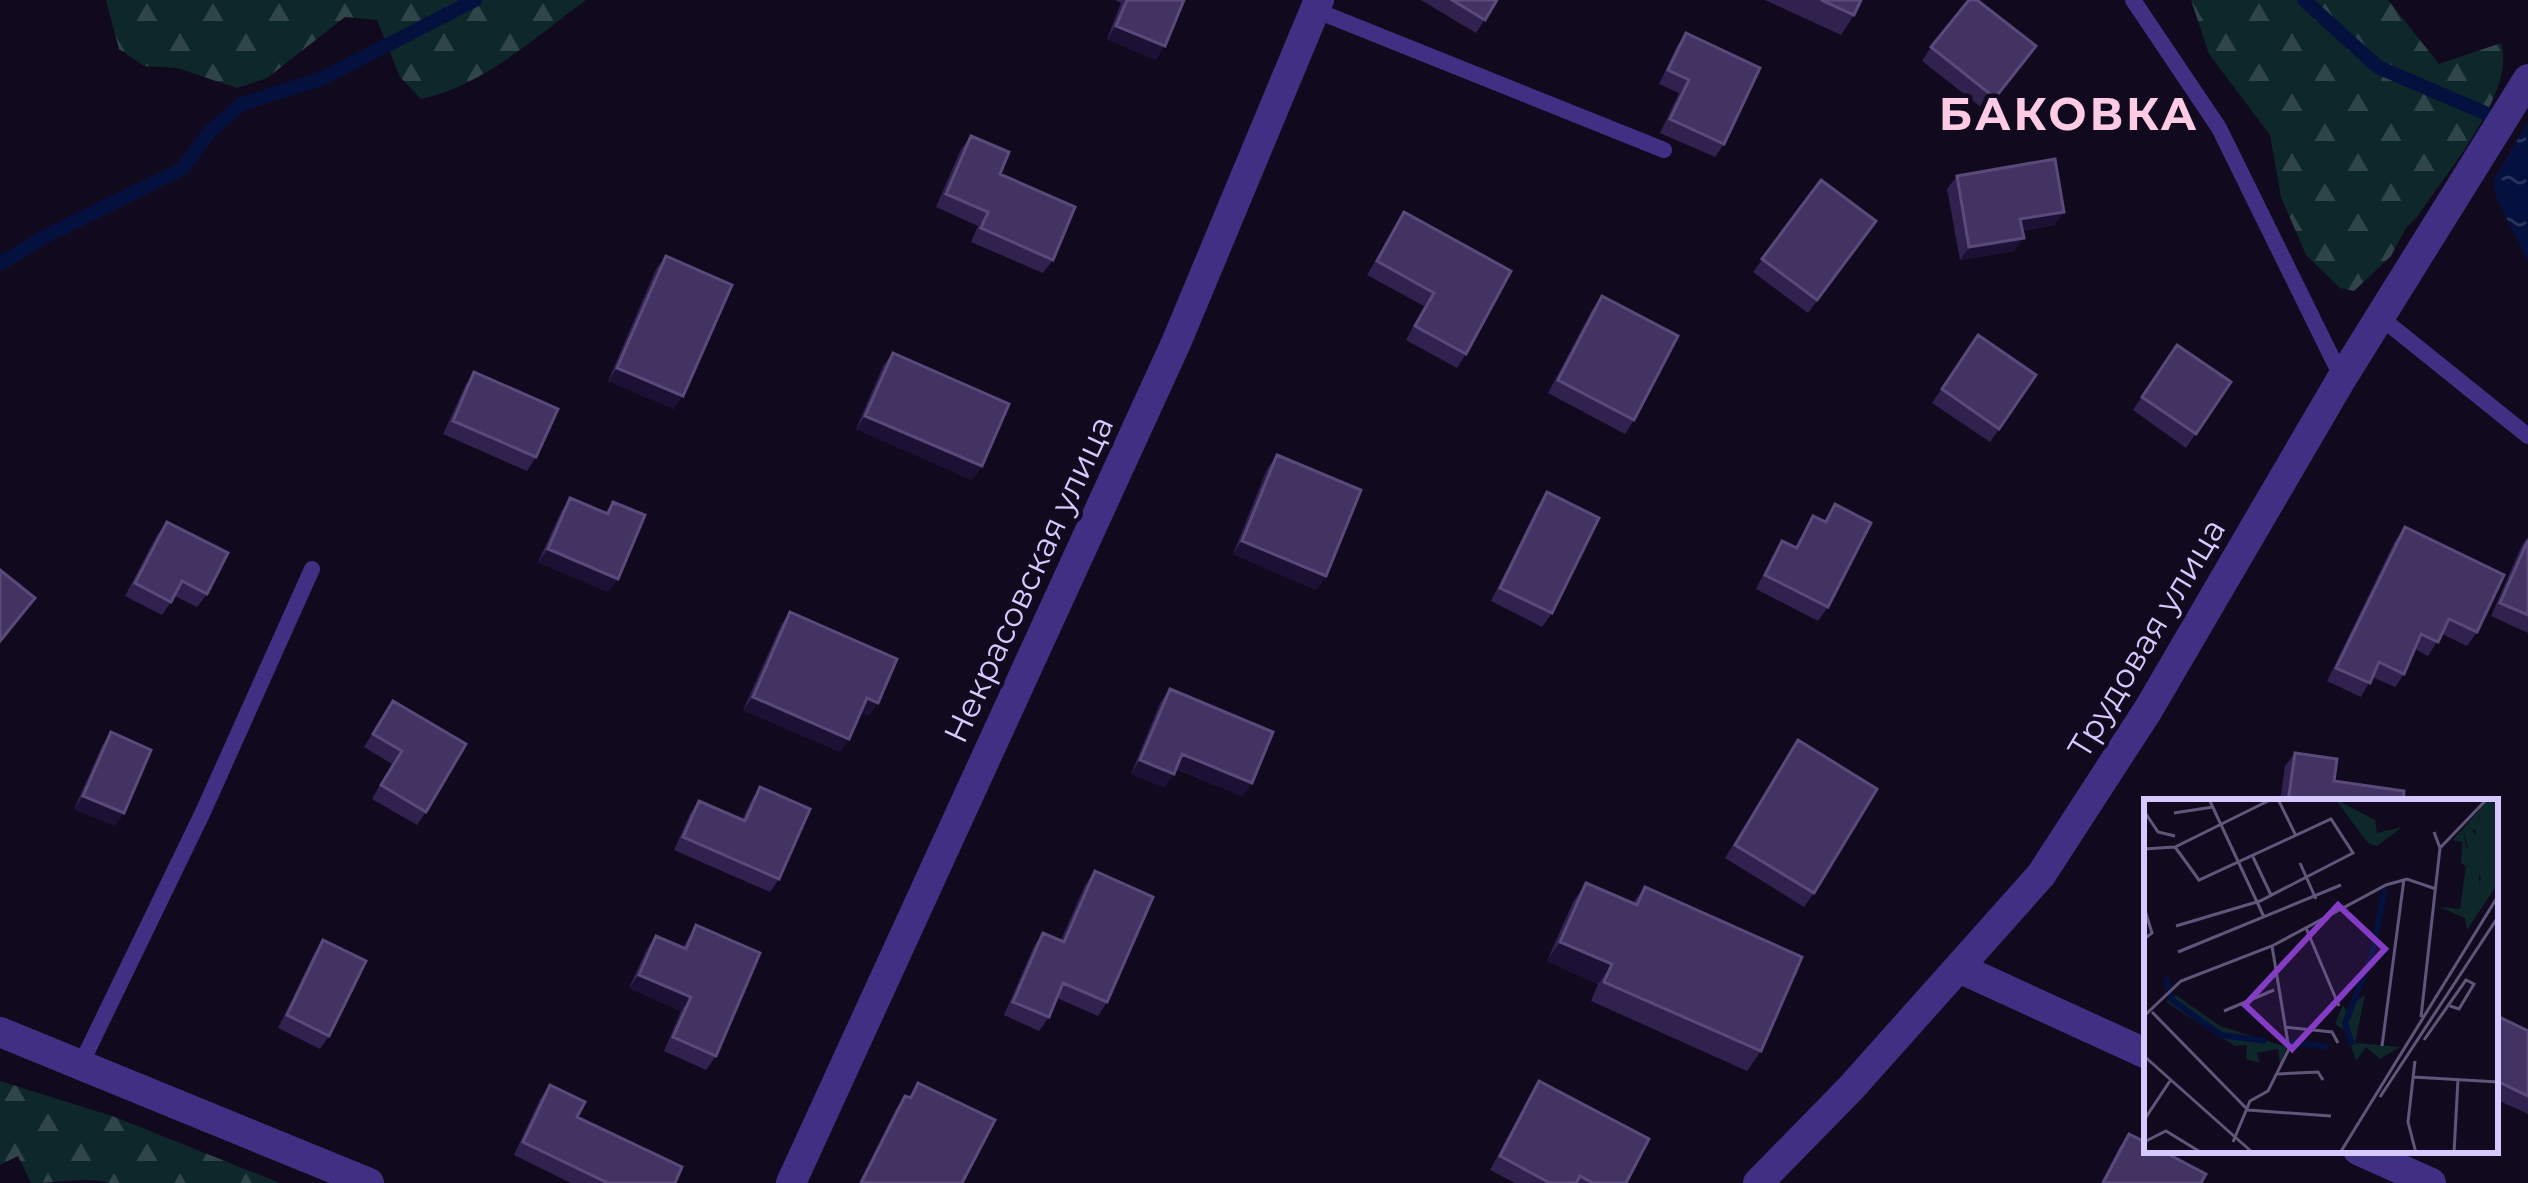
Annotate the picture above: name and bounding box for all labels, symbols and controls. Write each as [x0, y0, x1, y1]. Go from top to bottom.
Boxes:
district label: БАКОВКА [1939, 86, 2199, 141]
street label: Некрасовская улица [935, 409, 1121, 749]
street label: Трудовая улица [2059, 511, 2233, 765]
inset map [2144, 799, 2498, 1153]

